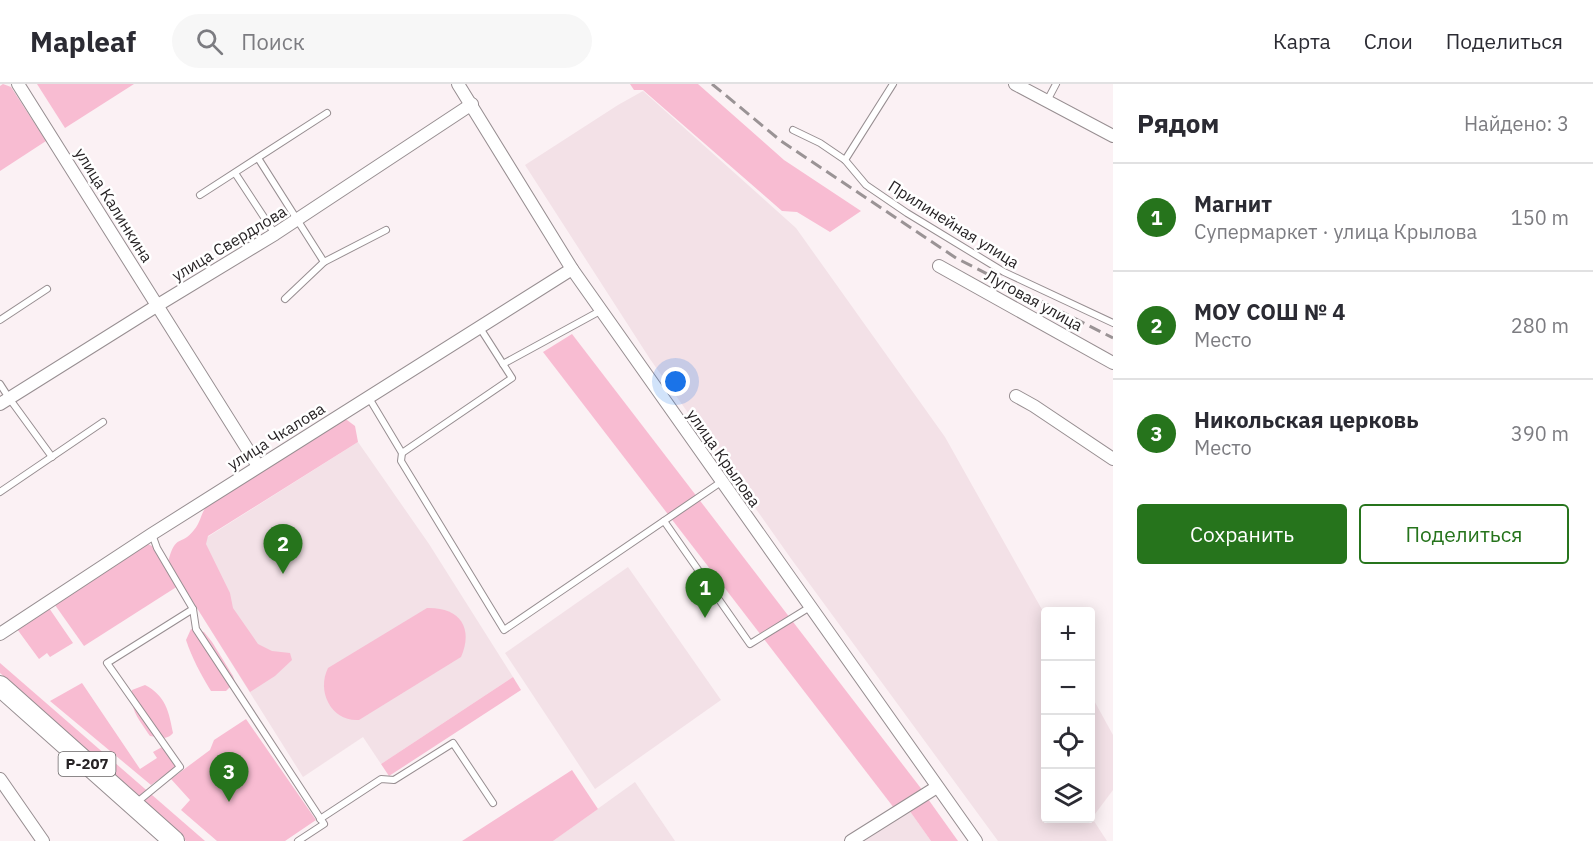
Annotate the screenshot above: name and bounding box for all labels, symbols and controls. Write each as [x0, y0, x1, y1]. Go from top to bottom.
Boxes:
search box [172, 14, 592, 68]
text: Mapleaf [30, 23, 136, 60]
icon: search [193, 25, 226, 58]
text: Поиск [241, 27, 305, 56]
text: Карта [1273, 27, 1331, 55]
text: Слои [1364, 27, 1413, 55]
text: Поделиться [1446, 27, 1563, 55]
text: Рядом [1137, 106, 1219, 140]
text: Найдено: 3 [1464, 110, 1569, 137]
street label: улица Калинкина [71, 144, 158, 266]
street label: Прилинейная улица [885, 176, 1023, 273]
text: Магнит [1194, 189, 1272, 218]
street label: улица Свердлова [168, 201, 290, 285]
text: 1 [1151, 204, 1163, 231]
text: 150 m [1511, 204, 1569, 231]
text: Супермаркет · улица Крылова [1194, 218, 1477, 245]
street label: Луговая улица [982, 265, 1087, 335]
text: МОУ СОШ № 4 [1194, 297, 1345, 326]
text: 2 [1151, 312, 1163, 339]
text: 280 m [1511, 312, 1569, 339]
text: Место [1194, 326, 1252, 353]
your location [661, 367, 690, 396]
street label: улица Чкалова [224, 398, 329, 474]
street label: улица Крылова [683, 405, 765, 511]
text: Никольская церковь [1194, 405, 1419, 434]
text: 3 [1151, 420, 1163, 447]
text: 390 m [1511, 420, 1569, 447]
text: Место [1194, 434, 1252, 461]
button: Сохранить [1137, 504, 1347, 564]
button: Поделиться [1359, 504, 1569, 564]
pin: 2 [264, 524, 302, 574]
pin: 1 [686, 568, 724, 618]
map controls [1041, 607, 1095, 823]
button: + [1041, 607, 1095, 661]
button: − [1041, 661, 1095, 715]
button: locate [1041, 715, 1095, 769]
road number: Р-207 [58, 752, 116, 776]
pin: 3 [210, 752, 248, 802]
button: layers [1041, 769, 1095, 823]

